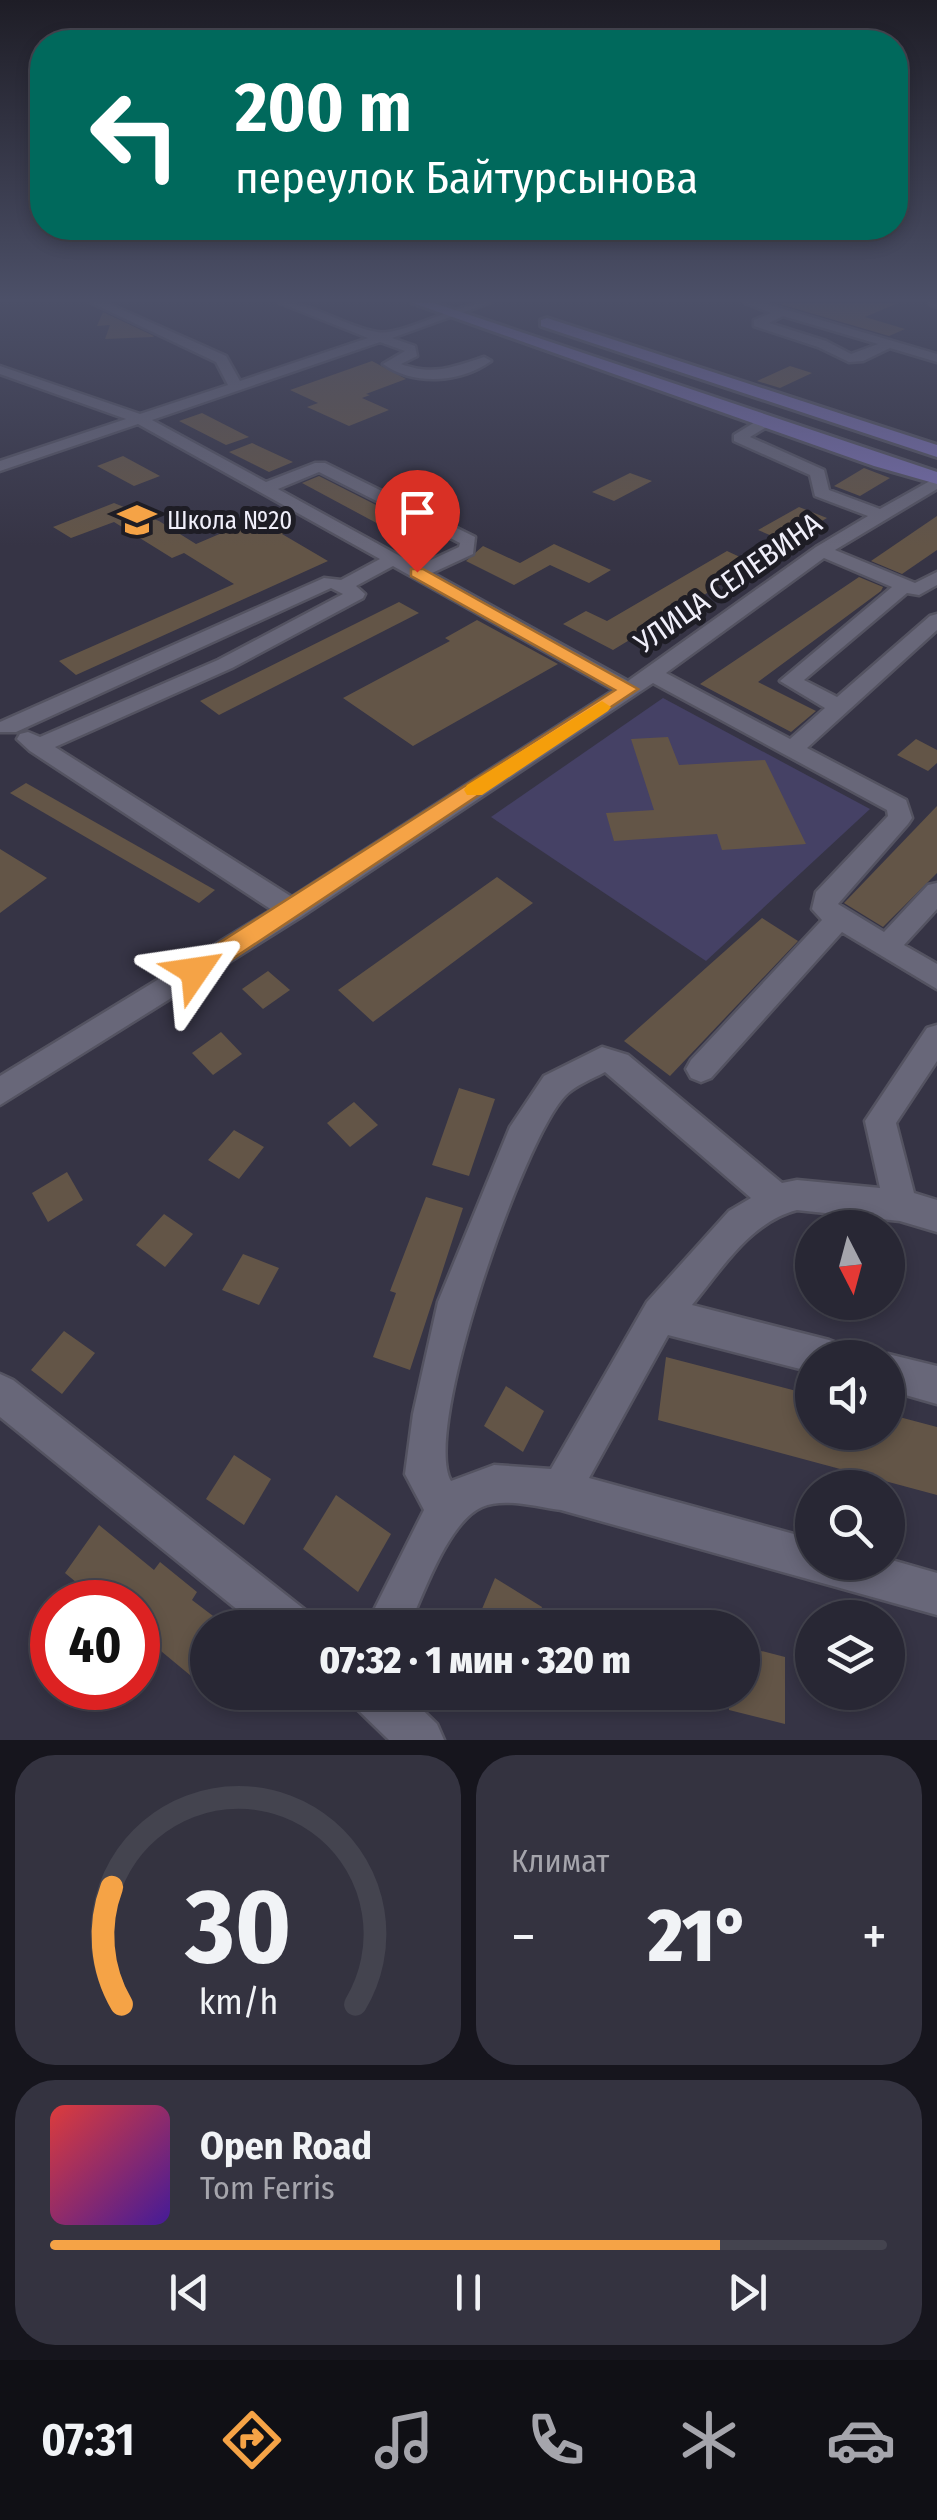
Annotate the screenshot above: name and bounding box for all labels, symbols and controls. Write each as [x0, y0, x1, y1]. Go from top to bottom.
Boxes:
text: 200 m [235, 66, 412, 150]
icon: left [70, 70, 200, 200]
text: переулок Байтурсынова [235, 151, 698, 205]
pin [375, 470, 460, 573]
icon: arrive [390, 485, 445, 540]
school or university icon: Школа №20 [116, 499, 158, 541]
street label: УЛИЦА СЕЛЕВИНА [627, 505, 829, 662]
place label: Школа №20 [167, 506, 292, 536]
position arrow [143, 919, 247, 1023]
north arrow [795, 1210, 905, 1320]
map controls [795, 1210, 905, 1710]
button: sound [795, 1340, 905, 1450]
button: search [795, 1470, 905, 1580]
speed limit sign: 40 [30, 1580, 160, 1710]
button: layers [795, 1600, 905, 1710]
text: 07:32 · 1 мин · 320 m [319, 1637, 631, 1683]
text: Климат [511, 1842, 609, 1880]
text: 30 [184, 1865, 291, 1990]
text: 21° [648, 1891, 750, 1981]
text: − [511, 1904, 536, 1970]
text: + [862, 1904, 887, 1970]
text: km/h [198, 1981, 278, 2023]
text: Open Road [200, 2123, 372, 2169]
text: Tom Ferris [200, 2169, 335, 2207]
icon: previous [162, 2265, 217, 2320]
icon: pause [441, 2265, 496, 2320]
icon: next [720, 2265, 775, 2320]
icon: directions [217, 2405, 287, 2475]
icon: music [369, 2405, 439, 2475]
icon: phone [521, 2405, 591, 2475]
icon: climate [674, 2405, 744, 2475]
icon: car [826, 2405, 896, 2475]
text: 07:31 [41, 2413, 135, 2467]

